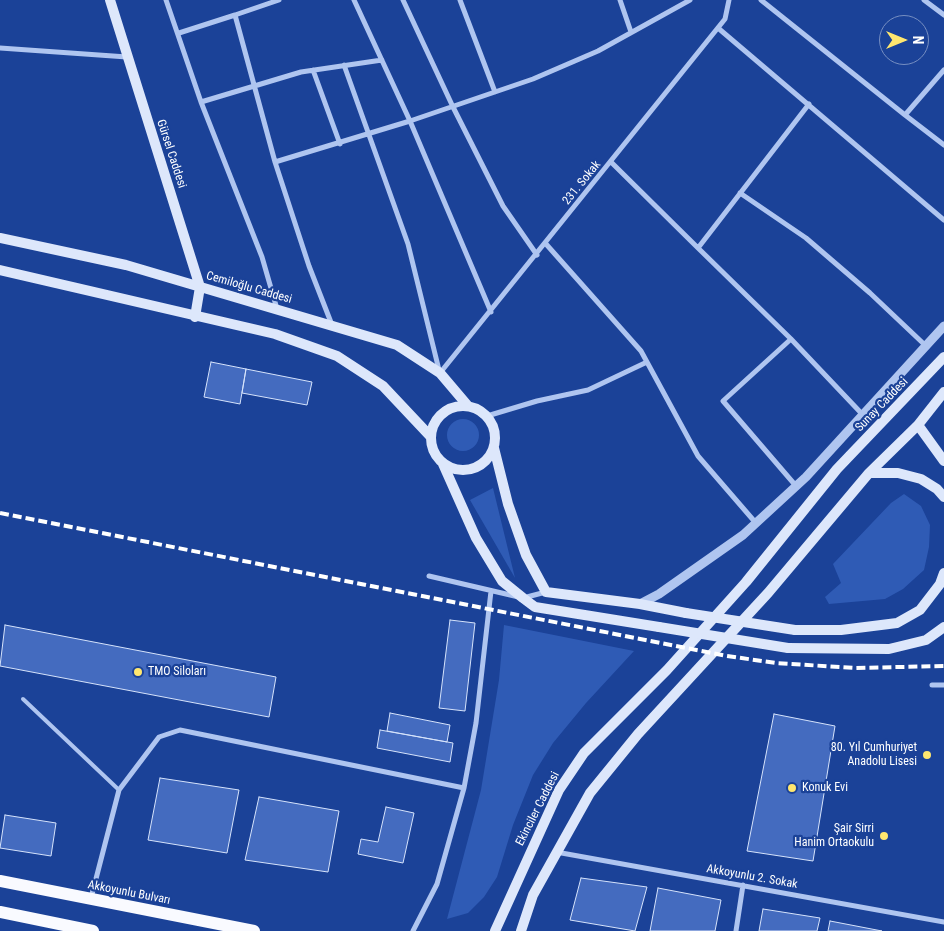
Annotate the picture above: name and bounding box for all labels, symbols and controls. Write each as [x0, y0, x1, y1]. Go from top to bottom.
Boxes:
north arrow [879, 15, 929, 65]
text: N [910, 36, 926, 44]
street label: Gürsel Caddesi [153, 118, 189, 190]
street label: 231. Sokak [560, 158, 604, 208]
street label: Cemiloğlu Caddesi [204, 269, 294, 307]
street label: Sunay Caddesi [853, 375, 911, 435]
place label: TMO Siloları [148, 665, 206, 679]
marker: TMO Siloları [132, 666, 144, 678]
place label: 80. Yıl Cumhuriyet Anadolu Lisesi [831, 741, 917, 769]
marker: 80. Yıl Cumhuriyet Anadolu Lisesi [921, 749, 933, 761]
street label: Ekinciler Caddesi [513, 769, 563, 849]
place label: Konuk Evi [802, 781, 848, 795]
marker: Konuk Evi [786, 782, 798, 794]
place label: Şair Sirri Hanim Ortaokulu [794, 822, 874, 850]
marker: Şair Sirri Hanim Ortaokulu [878, 830, 890, 842]
street label: Akkoyunlu 2. Sokak [705, 862, 799, 892]
street label: Akkoyunlu Bulvarı [86, 878, 172, 908]

